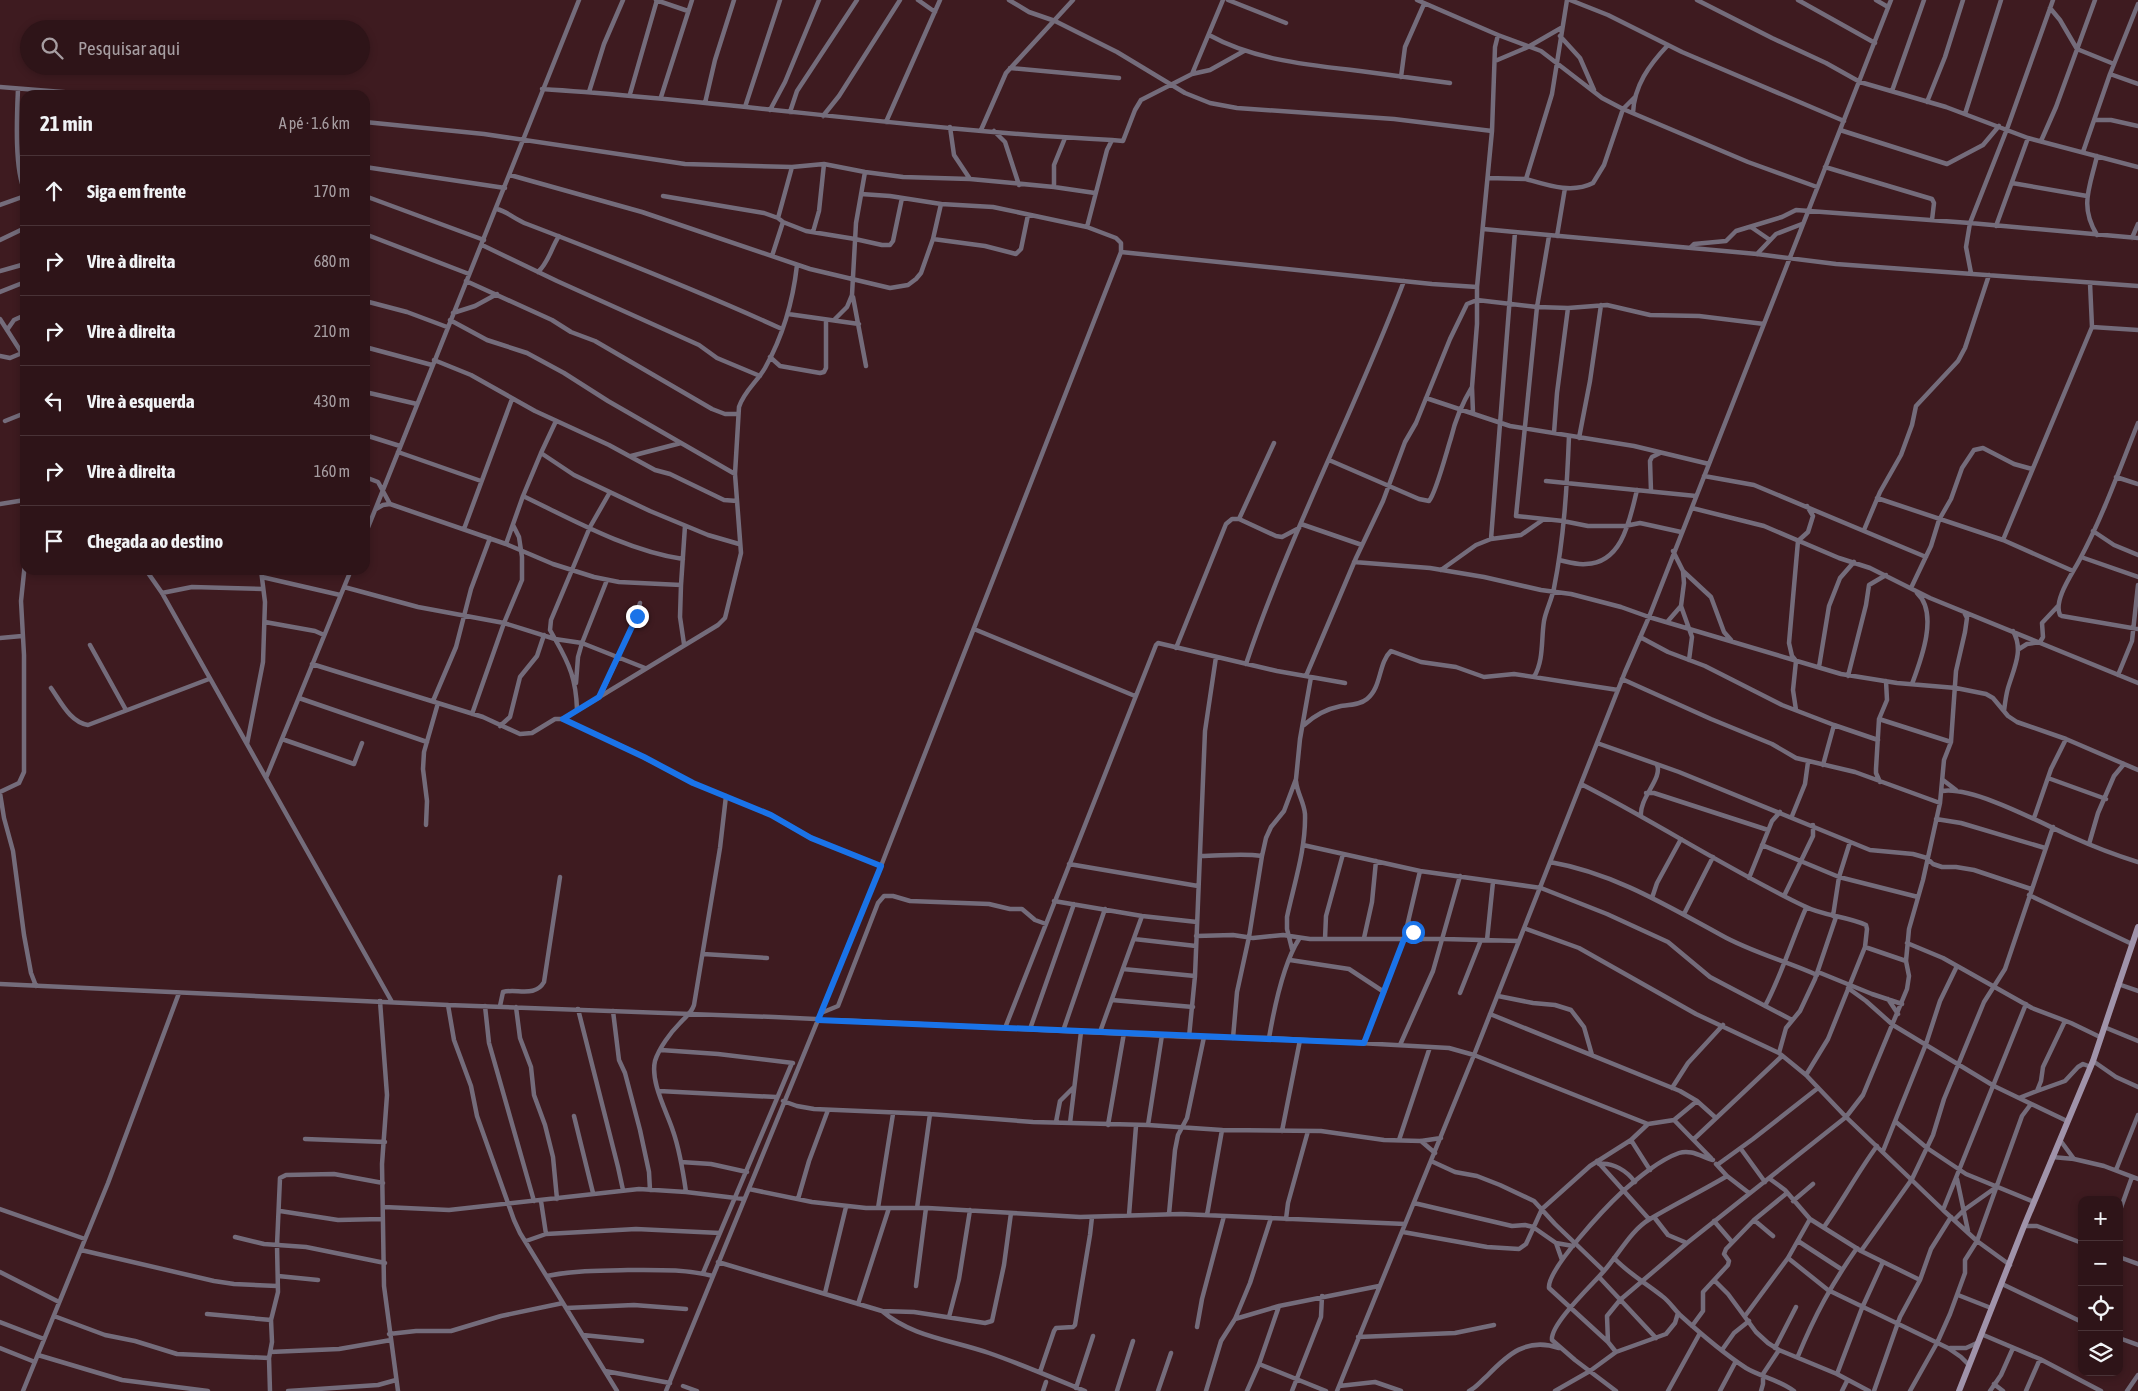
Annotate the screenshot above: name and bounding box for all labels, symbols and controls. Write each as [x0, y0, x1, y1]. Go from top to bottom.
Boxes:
search box [20, 20, 370, 75]
icon: search [38, 34, 66, 62]
text: Pesquisar aqui [78, 37, 180, 59]
text: 21 min [40, 111, 93, 135]
text: A pé · 1.6 km [279, 114, 350, 132]
icon: ahead [40, 177, 68, 205]
text: Siga em frente [87, 180, 186, 202]
text: 170 m [314, 182, 350, 200]
icon: right [40, 247, 68, 275]
text: Vire à direita [87, 250, 175, 272]
text: 680 m [314, 252, 350, 270]
icon: right [40, 317, 68, 345]
text: Vire à direita [87, 320, 175, 342]
text: 210 m [314, 322, 350, 340]
icon: left [40, 387, 68, 415]
text: Vire à esquerda [87, 390, 195, 412]
text: 430 m [314, 392, 350, 410]
icon: right [40, 457, 68, 485]
text: Vire à direita [87, 460, 175, 482]
text: 160 m [314, 462, 350, 480]
icon: arrive [40, 527, 68, 555]
text: Chegada ao destino [87, 530, 223, 552]
route end [626, 605, 649, 628]
route start [1402, 921, 1425, 944]
map controls [2078, 1196, 2123, 1376]
button: + [2078, 1196, 2123, 1241]
button: − [2078, 1241, 2123, 1286]
button: locate [2078, 1286, 2123, 1331]
button: layers [2078, 1331, 2123, 1376]

